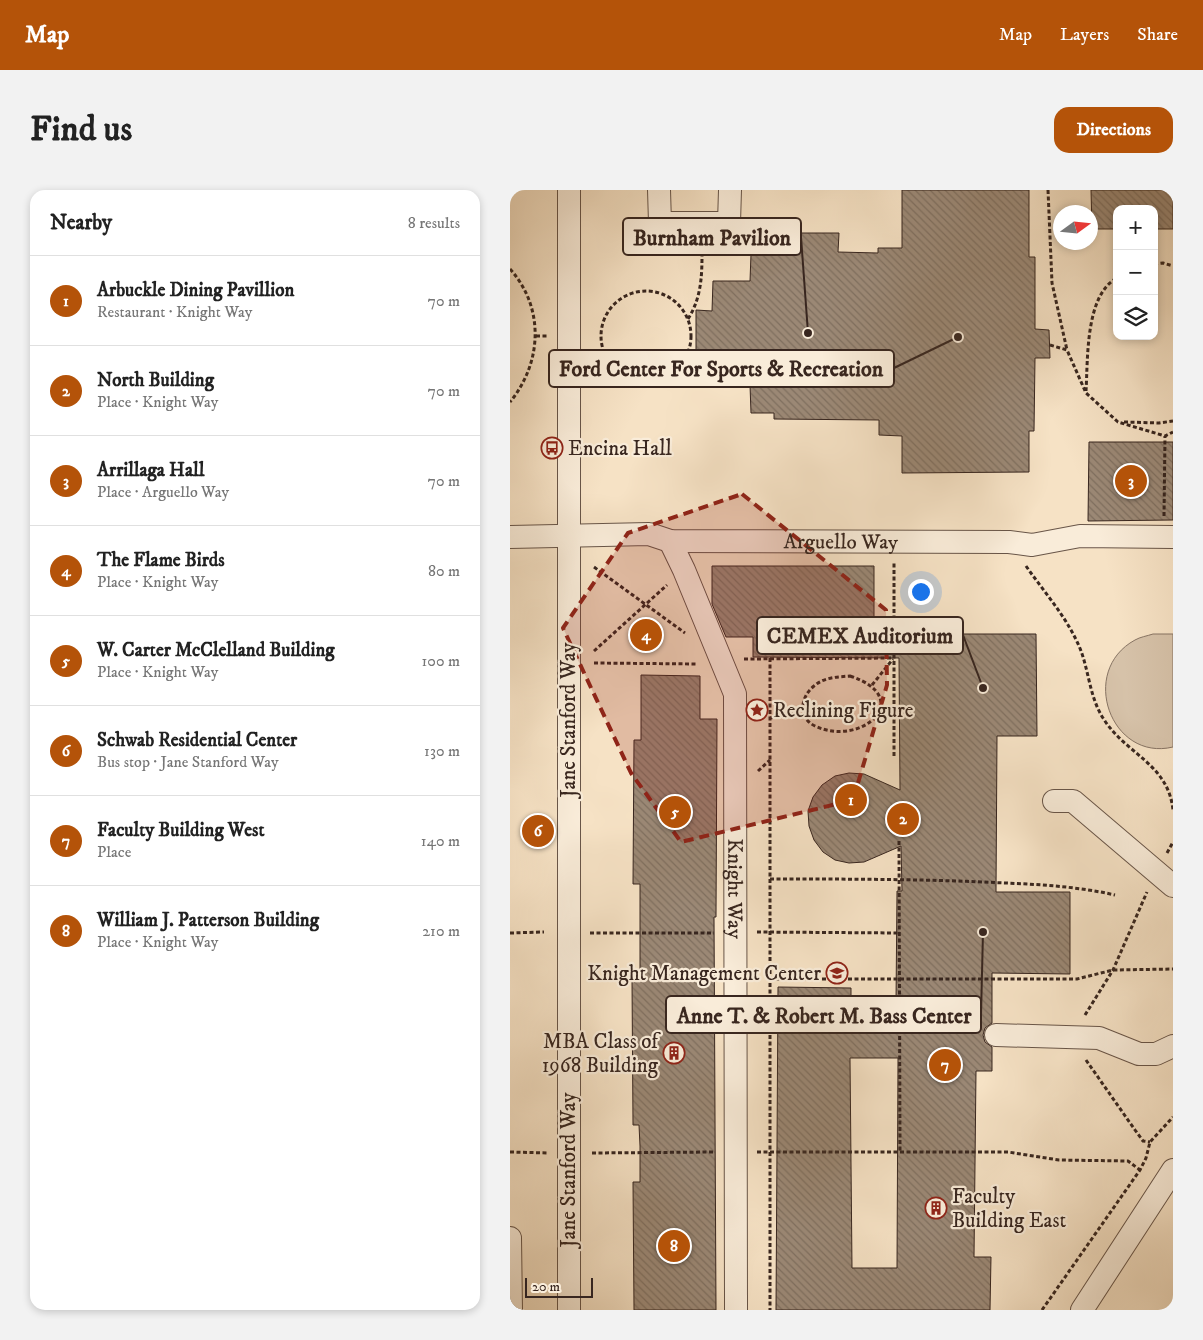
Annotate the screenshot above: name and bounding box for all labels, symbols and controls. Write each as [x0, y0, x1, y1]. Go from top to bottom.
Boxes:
text: Map [25, 20, 69, 50]
text: Map [999, 24, 1032, 46]
text: Layers [1060, 24, 1109, 46]
text: Share [1137, 24, 1178, 46]
button: Directions [1054, 107, 1173, 153]
text: Find us [30, 108, 132, 152]
north arrow [1053, 205, 1098, 250]
map controls [1113, 205, 1158, 340]
button: + [1113, 205, 1158, 250]
text: Nearby [50, 210, 112, 236]
text: 8 results [408, 213, 460, 233]
callout: Burnham Pavilion [623, 218, 801, 255]
text: Burnham Pavilion [633, 225, 792, 252]
button: − [1113, 250, 1158, 295]
text: Arbuckle Dining Pavillion [97, 279, 294, 302]
text: 1 [63, 291, 69, 311]
text: 70 m [428, 291, 460, 311]
button: layers [1113, 295, 1158, 340]
text: Restaurant · Knight Way [97, 302, 252, 322]
callout: Ford Center For Sports & Recreation [549, 350, 894, 387]
text: Ford Center For Sports & Recreation [559, 356, 884, 383]
text: North Building [97, 369, 214, 392]
text: 2 [62, 381, 70, 401]
text: 70 m [428, 381, 460, 401]
text: Place · Knight Way [97, 392, 218, 412]
bus stop icon: Encina Hall [540, 436, 564, 460]
place label: Encina Hall [568, 436, 672, 462]
text: Arrillaga Hall [97, 459, 204, 482]
pin: 3 [1115, 462, 1147, 500]
text: 3 [63, 471, 69, 491]
text: 70 m [428, 471, 460, 491]
text: Place · Arguello Way [97, 482, 229, 502]
street label: Arguello Way [784, 529, 899, 556]
text: The Flame Birds [97, 549, 224, 572]
text: 4 [61, 561, 71, 581]
text: 80 m [428, 561, 460, 581]
text: Place · Knight Way [97, 572, 218, 592]
your location [908, 579, 934, 605]
pin: 4 [630, 616, 662, 654]
callout: CEMEX Auditorium [757, 617, 963, 654]
text: CEMEX Auditorium [767, 623, 954, 650]
text: W. Carter McClelland Building [97, 639, 335, 662]
street label: Jane Stanford Way [556, 642, 582, 799]
text: 5 [62, 651, 70, 671]
text: 100 m [422, 651, 460, 671]
text: Place · Knight Way [97, 662, 218, 682]
place icon: Reclining Figure [745, 698, 769, 722]
place label: Reclining Figure [773, 698, 914, 724]
text: Schwab Residential Center [97, 729, 297, 752]
text: 6 [62, 741, 70, 761]
text: 130 m [424, 741, 460, 761]
text: Bus stop · Jane Stanford Way [97, 752, 279, 772]
pin: 1 [835, 781, 867, 819]
pin: 5 [659, 793, 691, 831]
pin: 2 [887, 800, 919, 838]
pin: 6 [522, 812, 554, 850]
text: Faculty Building West [97, 819, 265, 842]
text: 7 [62, 831, 70, 851]
text: 140 m [421, 831, 460, 851]
street label: Knight Way [721, 839, 747, 940]
text: Place [97, 842, 131, 862]
text: William J. Patterson Building [97, 909, 319, 932]
text: 8 [62, 921, 70, 941]
text: 210 m [422, 921, 460, 941]
text: Place · Knight Way [97, 932, 218, 952]
place label: Knight Management Center [587, 961, 821, 987]
school or university icon: Knight Management Center [825, 961, 849, 985]
callout: Anne T. & Robert M. Bass Center [666, 996, 981, 1033]
text: Anne T. & Robert M. Bass Center [676, 1003, 972, 1030]
place label: MBA Class of 1968 Building [542, 1029, 661, 1079]
building icon: MBA Class of 1968 Building [662, 1041, 686, 1065]
pin: 7 [929, 1046, 961, 1084]
street label: Jane Stanford Way [556, 1092, 582, 1249]
place label: Faculty Building East [952, 1184, 1067, 1234]
building icon: Faculty Building East [924, 1196, 948, 1220]
pin: 8 [658, 1227, 690, 1265]
scale bar [525, 1275, 592, 1298]
text: 20 m [532, 1278, 560, 1296]

